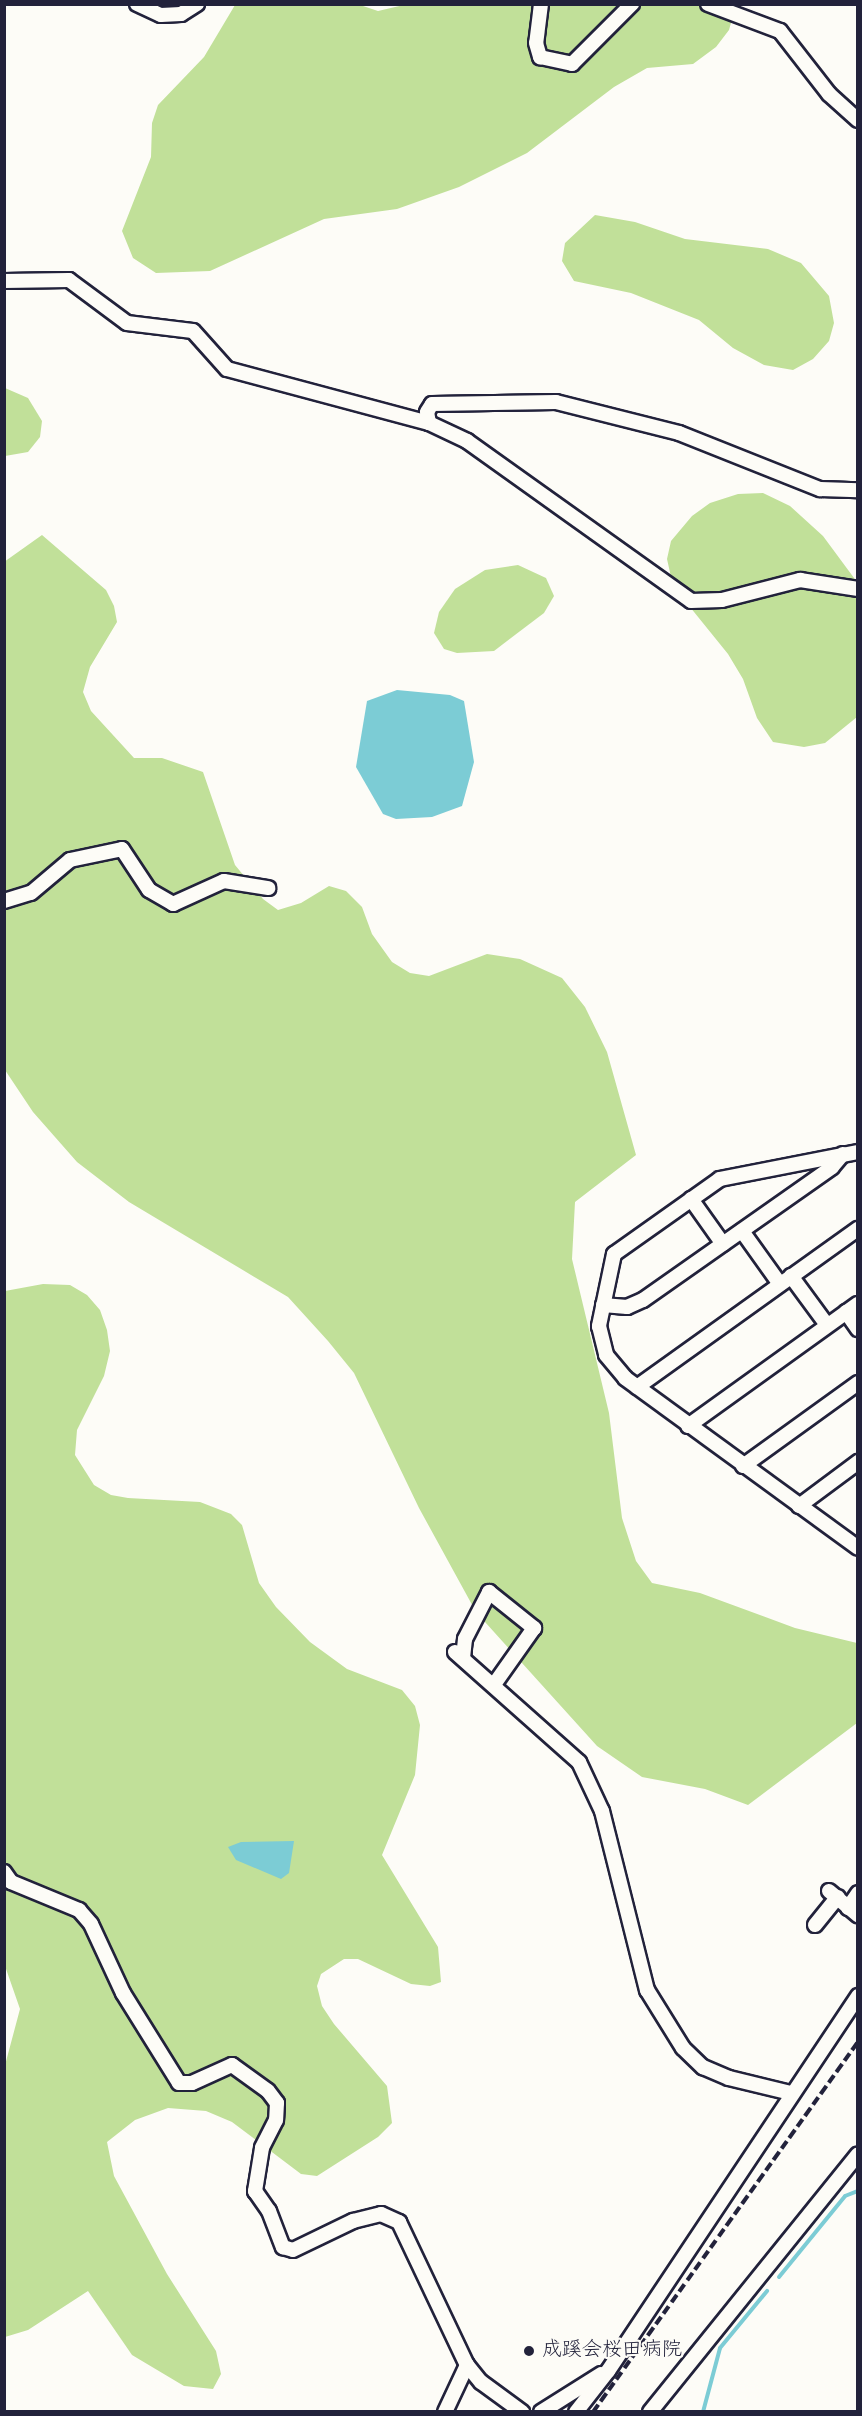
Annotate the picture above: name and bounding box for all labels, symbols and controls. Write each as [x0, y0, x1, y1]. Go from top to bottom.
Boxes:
place label: 成蹊会桜田病院 [542, 2339, 682, 2363]
marker: 成蹊会桜田病院 [520, 2342, 538, 2360]

